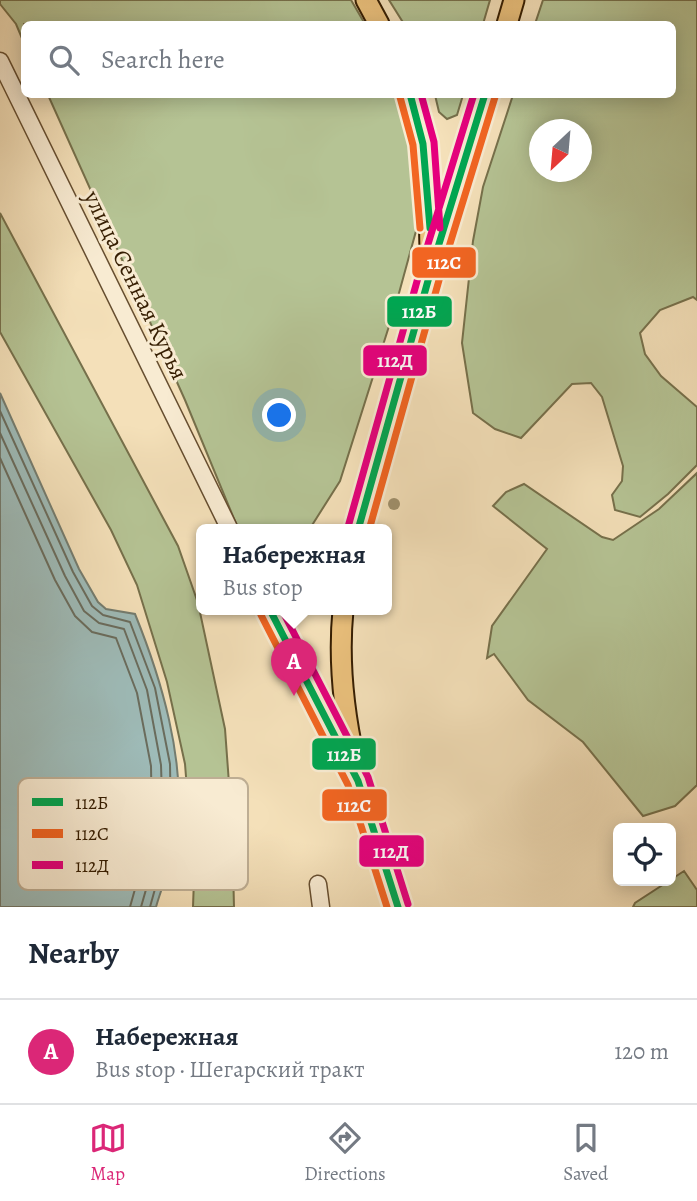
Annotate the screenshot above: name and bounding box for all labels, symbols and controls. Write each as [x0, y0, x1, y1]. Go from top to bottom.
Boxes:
search box [21, 21, 676, 98]
icon: search [45, 41, 83, 79]
text: Search here [101, 42, 225, 77]
north arrow [529, 119, 592, 182]
street label: улица Сенная Курья [76, 184, 196, 385]
line badge: 112С [411, 246, 477, 279]
text: 112С [427, 250, 461, 276]
line badge: 112Б [386, 295, 453, 328]
text: 112Б [402, 299, 436, 325]
line badge: 112Д [362, 344, 428, 377]
text: 112Д [377, 348, 413, 374]
your location [262, 398, 296, 432]
popup [196, 524, 392, 615]
text: Набережная [222, 537, 366, 572]
text: Bus stop [222, 572, 303, 603]
pin: A [271, 638, 317, 696]
line badge: 112Б [311, 737, 377, 771]
text: 112Б [327, 742, 361, 768]
legend [18, 778, 248, 890]
line badge: 112С [321, 788, 388, 822]
text: 112Б [75, 790, 108, 816]
text: 112С [337, 793, 371, 819]
text: 112С [75, 821, 109, 847]
map controls [613, 823, 676, 886]
button: locate [613, 823, 676, 886]
line badge: 112Д [358, 834, 425, 868]
text: 112Д [373, 839, 409, 865]
text: 112Д [75, 853, 109, 879]
text: Nearby [28, 933, 119, 973]
text: Набережная [95, 1019, 239, 1054]
text: A [44, 1036, 58, 1067]
text: 120 m [614, 1036, 669, 1067]
text: Bus stop · Шегарский тракт [95, 1054, 364, 1085]
tab: Map [89, 1119, 127, 1187]
tab: Directions [304, 1119, 386, 1187]
tab: Saved [563, 1119, 608, 1187]

